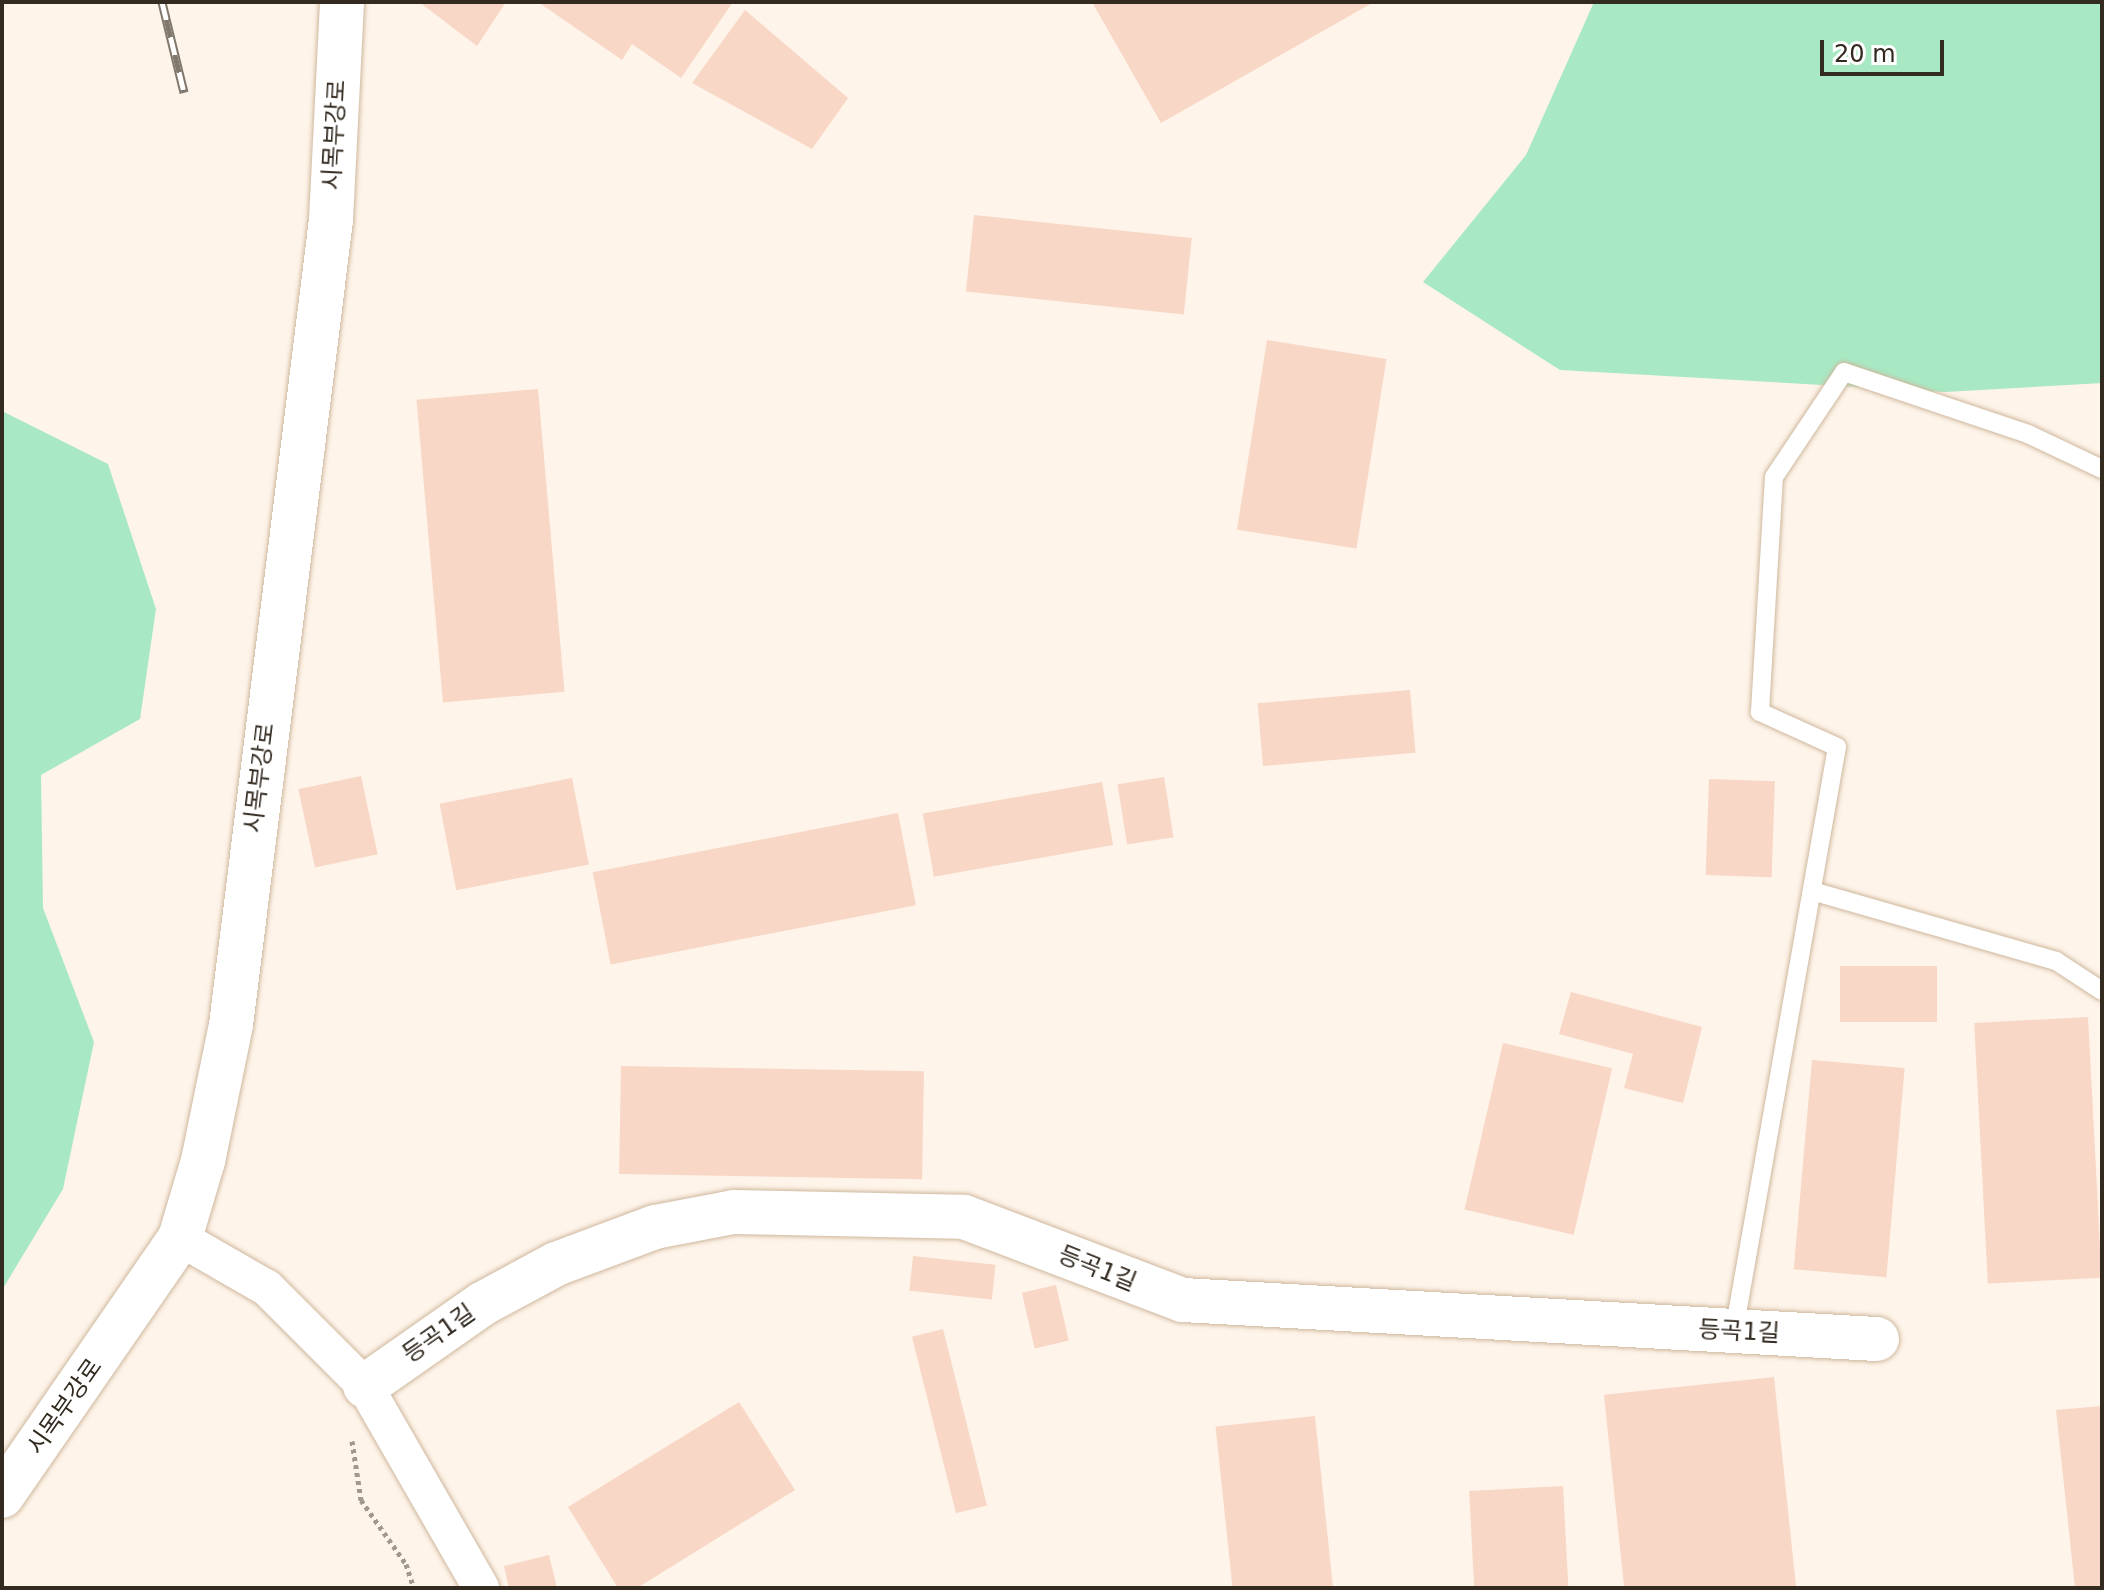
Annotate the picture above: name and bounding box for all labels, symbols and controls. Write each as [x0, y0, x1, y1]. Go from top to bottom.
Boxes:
scale bar [1824, 24, 1948, 74]
text: 20 m [1834, 40, 1896, 68]
street label: 시목부강로 [318, 79, 352, 191]
street label: 시목부강로 [239, 721, 281, 835]
street label: 등곡1길 [1054, 1240, 1140, 1298]
street label: 등곡1길 [397, 1299, 481, 1369]
street label: 등곡1길 [1698, 1315, 1780, 1349]
street label: 시목부강로 [22, 1354, 108, 1460]

